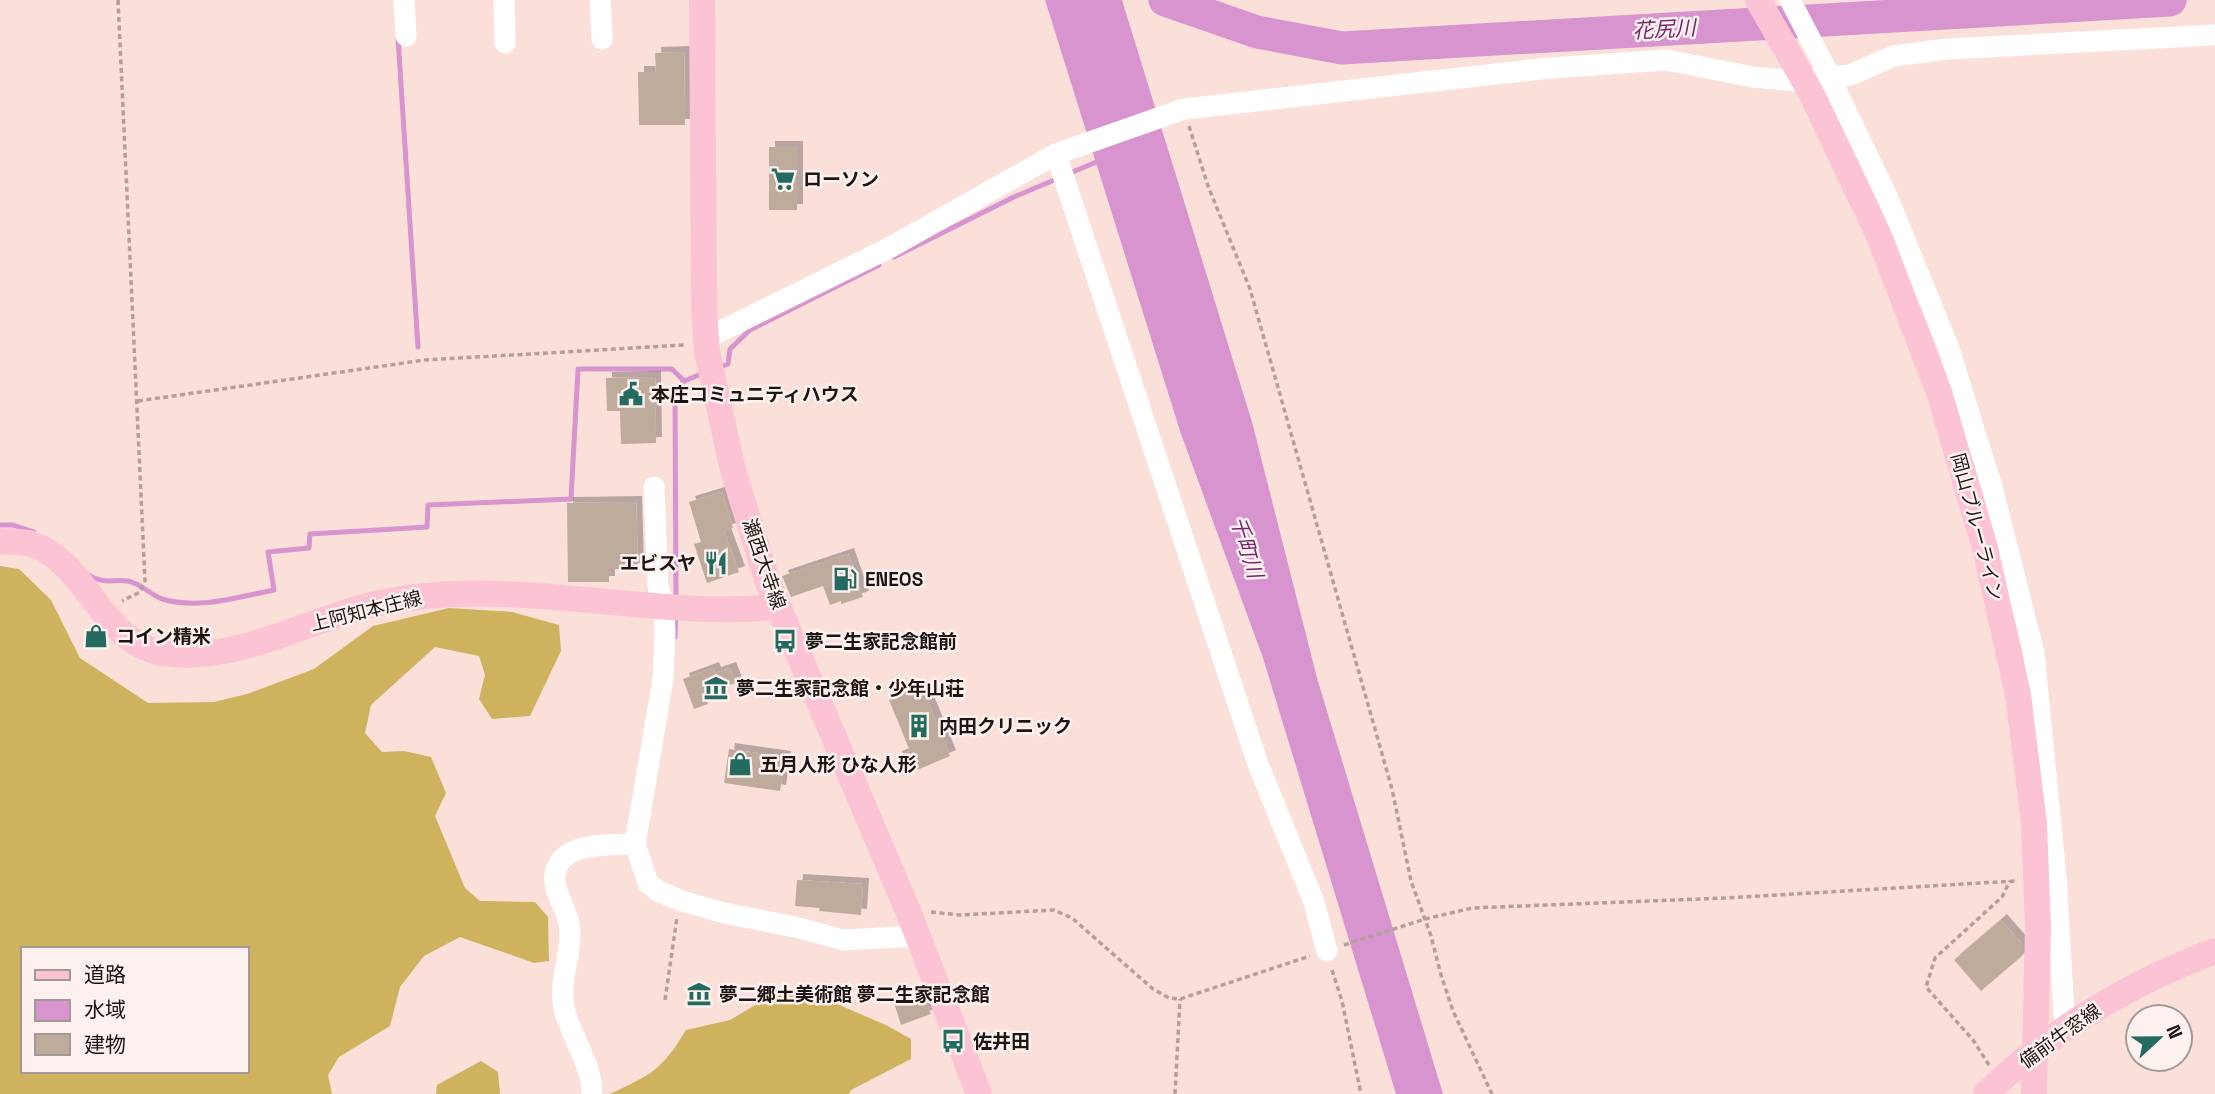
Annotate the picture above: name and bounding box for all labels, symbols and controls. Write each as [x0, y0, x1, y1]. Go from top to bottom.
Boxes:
water label: 花尻川 [1632, 14, 1698, 44]
supermarket icon: ローソン [769, 165, 797, 193]
place label: ローソン [803, 167, 879, 192]
public building icon: 本庄コミュニティハウス [617, 380, 645, 408]
place label: 本庄コミュニティハウス [651, 382, 859, 407]
street label: 岡山ブルーライン [1945, 450, 2009, 604]
water label: 千町川 [1225, 513, 1270, 583]
street label: 瀬西大寺線 [737, 515, 791, 613]
restaurant icon: エビスヤ [702, 549, 730, 577]
place label: エビスヤ [620, 551, 696, 576]
fuel station icon: ENEOS [831, 565, 859, 593]
place label: ENEOS [865, 567, 923, 592]
street label: 上阿知本庄線 [308, 585, 424, 637]
shop icon: コイン精米 [82, 622, 110, 650]
place label: コイン精米 [116, 624, 211, 649]
bus stop icon: 夢二生家記念館前 [771, 627, 799, 655]
place label: 夢二生家記念館前 [805, 629, 957, 654]
museum icon: 夢二生家記念館・少年山荘 [702, 674, 730, 702]
place label: 夢二生家記念館・少年山荘 [736, 676, 964, 701]
building icon: 内田クリニック [905, 712, 933, 740]
place label: 内田クリニック [939, 714, 1072, 739]
shop icon: 五月人形 ひな人形 [726, 750, 754, 778]
place label: 五月人形 ひな人形 [760, 752, 917, 777]
legend [21, 947, 248, 1073]
text: 道路 [84, 961, 126, 988]
museum icon: 夢二郷土美術館 夢二生家記念館 [685, 980, 713, 1008]
place label: 夢二郷土美術館 夢二生家記念館 [719, 982, 990, 1007]
text: 水域 [84, 996, 126, 1023]
street label: 備前牛窓線 [2014, 998, 2106, 1074]
north arrow [2124, 1003, 2194, 1073]
text: N [2160, 1021, 2188, 1042]
bus stop icon: 佐井田 [939, 1027, 967, 1055]
place label: 佐井田 [973, 1029, 1030, 1054]
text: 建物 [84, 1031, 126, 1058]

